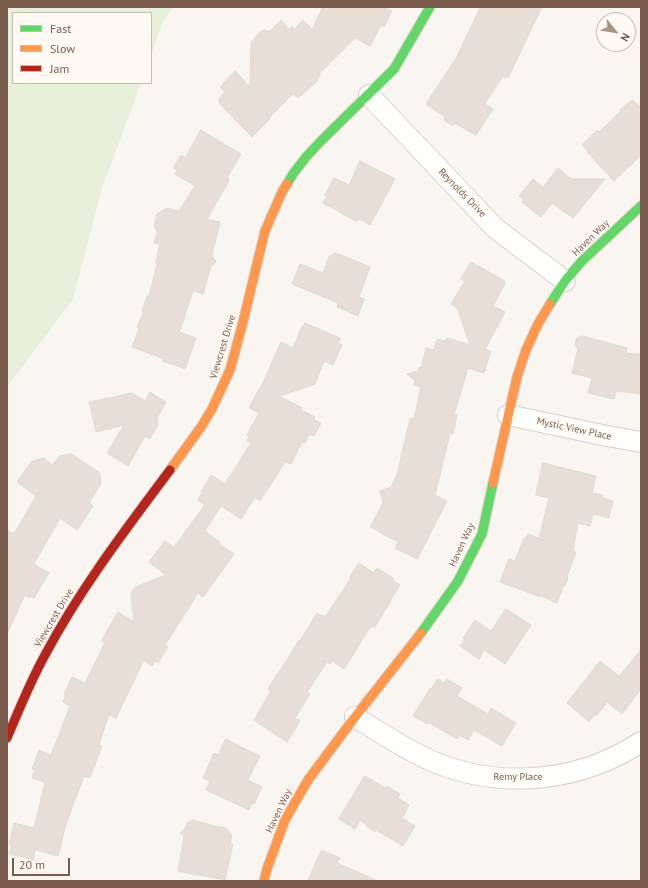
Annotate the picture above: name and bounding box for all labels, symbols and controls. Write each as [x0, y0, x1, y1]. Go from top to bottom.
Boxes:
legend [12, 12, 152, 84]
north arrow [596, 12, 636, 52]
text: Fast [50, 21, 71, 36]
text: N [618, 31, 633, 44]
text: Slow [50, 41, 75, 56]
text: Jam [50, 61, 69, 76]
street label: Reynolds Drive [436, 166, 488, 220]
street label: Haven Way [570, 217, 612, 259]
street label: Viewcrest Drive [208, 314, 238, 380]
street label: Mystic View Place [535, 415, 613, 443]
street label: Haven Way [447, 521, 477, 569]
street label: Viewcrest Drive [32, 587, 76, 649]
street label: Remy Place [494, 771, 542, 783]
street label: Haven Way [263, 787, 295, 835]
scale bar [14, 850, 72, 876]
text: 20 m [19, 857, 45, 872]

